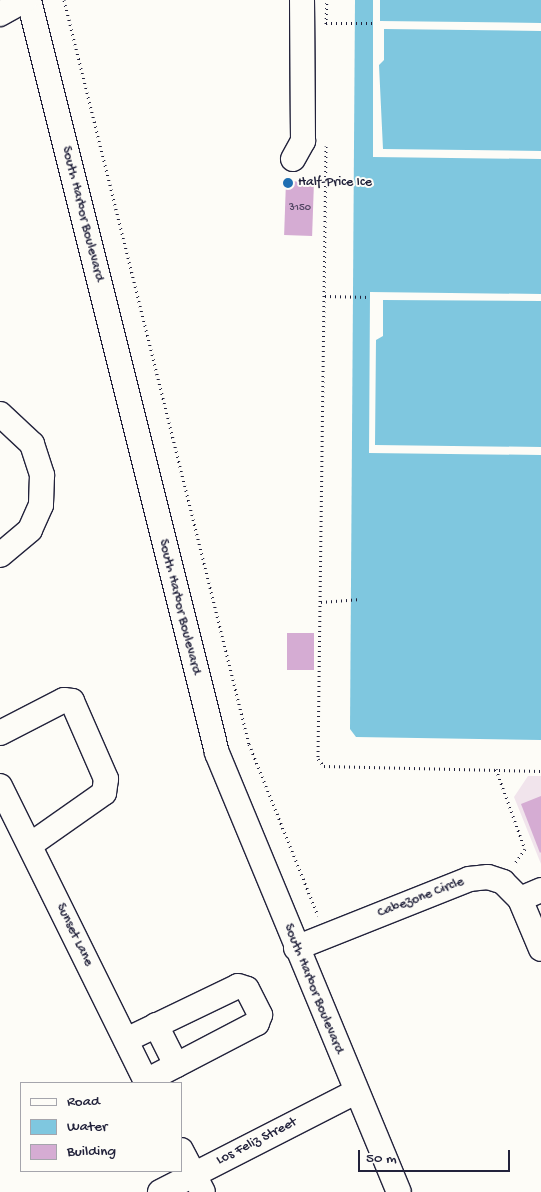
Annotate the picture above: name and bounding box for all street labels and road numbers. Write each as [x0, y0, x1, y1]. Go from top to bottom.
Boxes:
street label: South Harbor Boulevard [57, 145, 107, 283]
street label: South Harbor Boulevard [154, 538, 204, 676]
street label: Cabezone Circle [375, 874, 467, 922]
street label: Sunset Lane [52, 901, 96, 969]
street label: South Harbor Boulevard [279, 921, 347, 1057]
street label: Los Feliz Street [214, 1114, 300, 1170]

